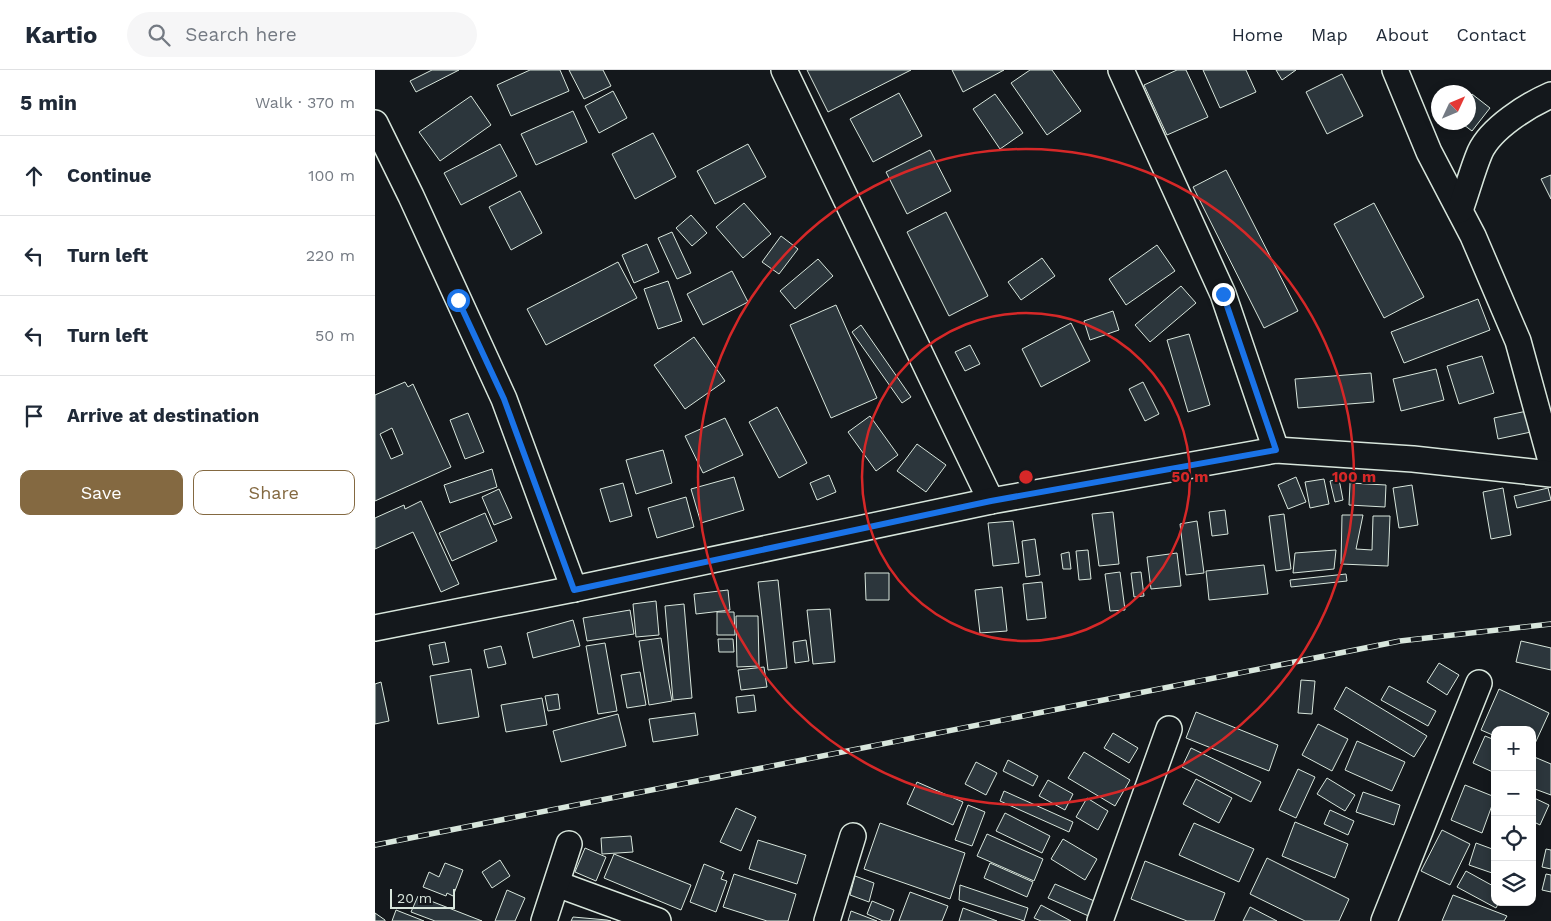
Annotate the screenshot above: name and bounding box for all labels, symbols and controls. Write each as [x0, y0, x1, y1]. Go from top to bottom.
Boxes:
search box [127, 12, 477, 57]
text: Kartio [25, 21, 97, 49]
icon: search [145, 21, 173, 49]
text: Search here [185, 23, 297, 46]
text: Home [1232, 24, 1283, 45]
text: Map [1311, 24, 1348, 45]
text: About [1376, 24, 1428, 45]
text: Contact [1456, 24, 1526, 45]
north arrow [1431, 85, 1476, 130]
text: 5 min [20, 90, 77, 115]
text: Walk · 370 m [255, 93, 355, 112]
icon: ahead [20, 162, 48, 190]
text: Continue [67, 164, 151, 187]
text: 100 m [308, 166, 355, 185]
icon: left [20, 242, 48, 270]
text: Turn left [67, 244, 148, 267]
text: 220 m [306, 246, 355, 265]
route end [1212, 283, 1235, 306]
route start [447, 289, 470, 312]
icon: left [20, 322, 48, 350]
text: Turn left [67, 324, 148, 347]
text: 50 m [315, 326, 355, 345]
icon: arrive [20, 402, 48, 430]
text: Arrive at destination [67, 404, 259, 427]
centre of rings [1017, 468, 1035, 486]
text: 50 m [1172, 468, 1208, 486]
text: 100 m [1332, 468, 1376, 486]
button: Save [20, 470, 183, 515]
button: Share [193, 470, 355, 515]
map controls [1491, 726, 1536, 906]
button: + [1491, 726, 1536, 771]
button: − [1491, 771, 1536, 816]
button: locate [1491, 816, 1536, 861]
button: layers [1491, 861, 1536, 906]
scale bar [390, 886, 455, 909]
text: 20 m [397, 890, 432, 906]

